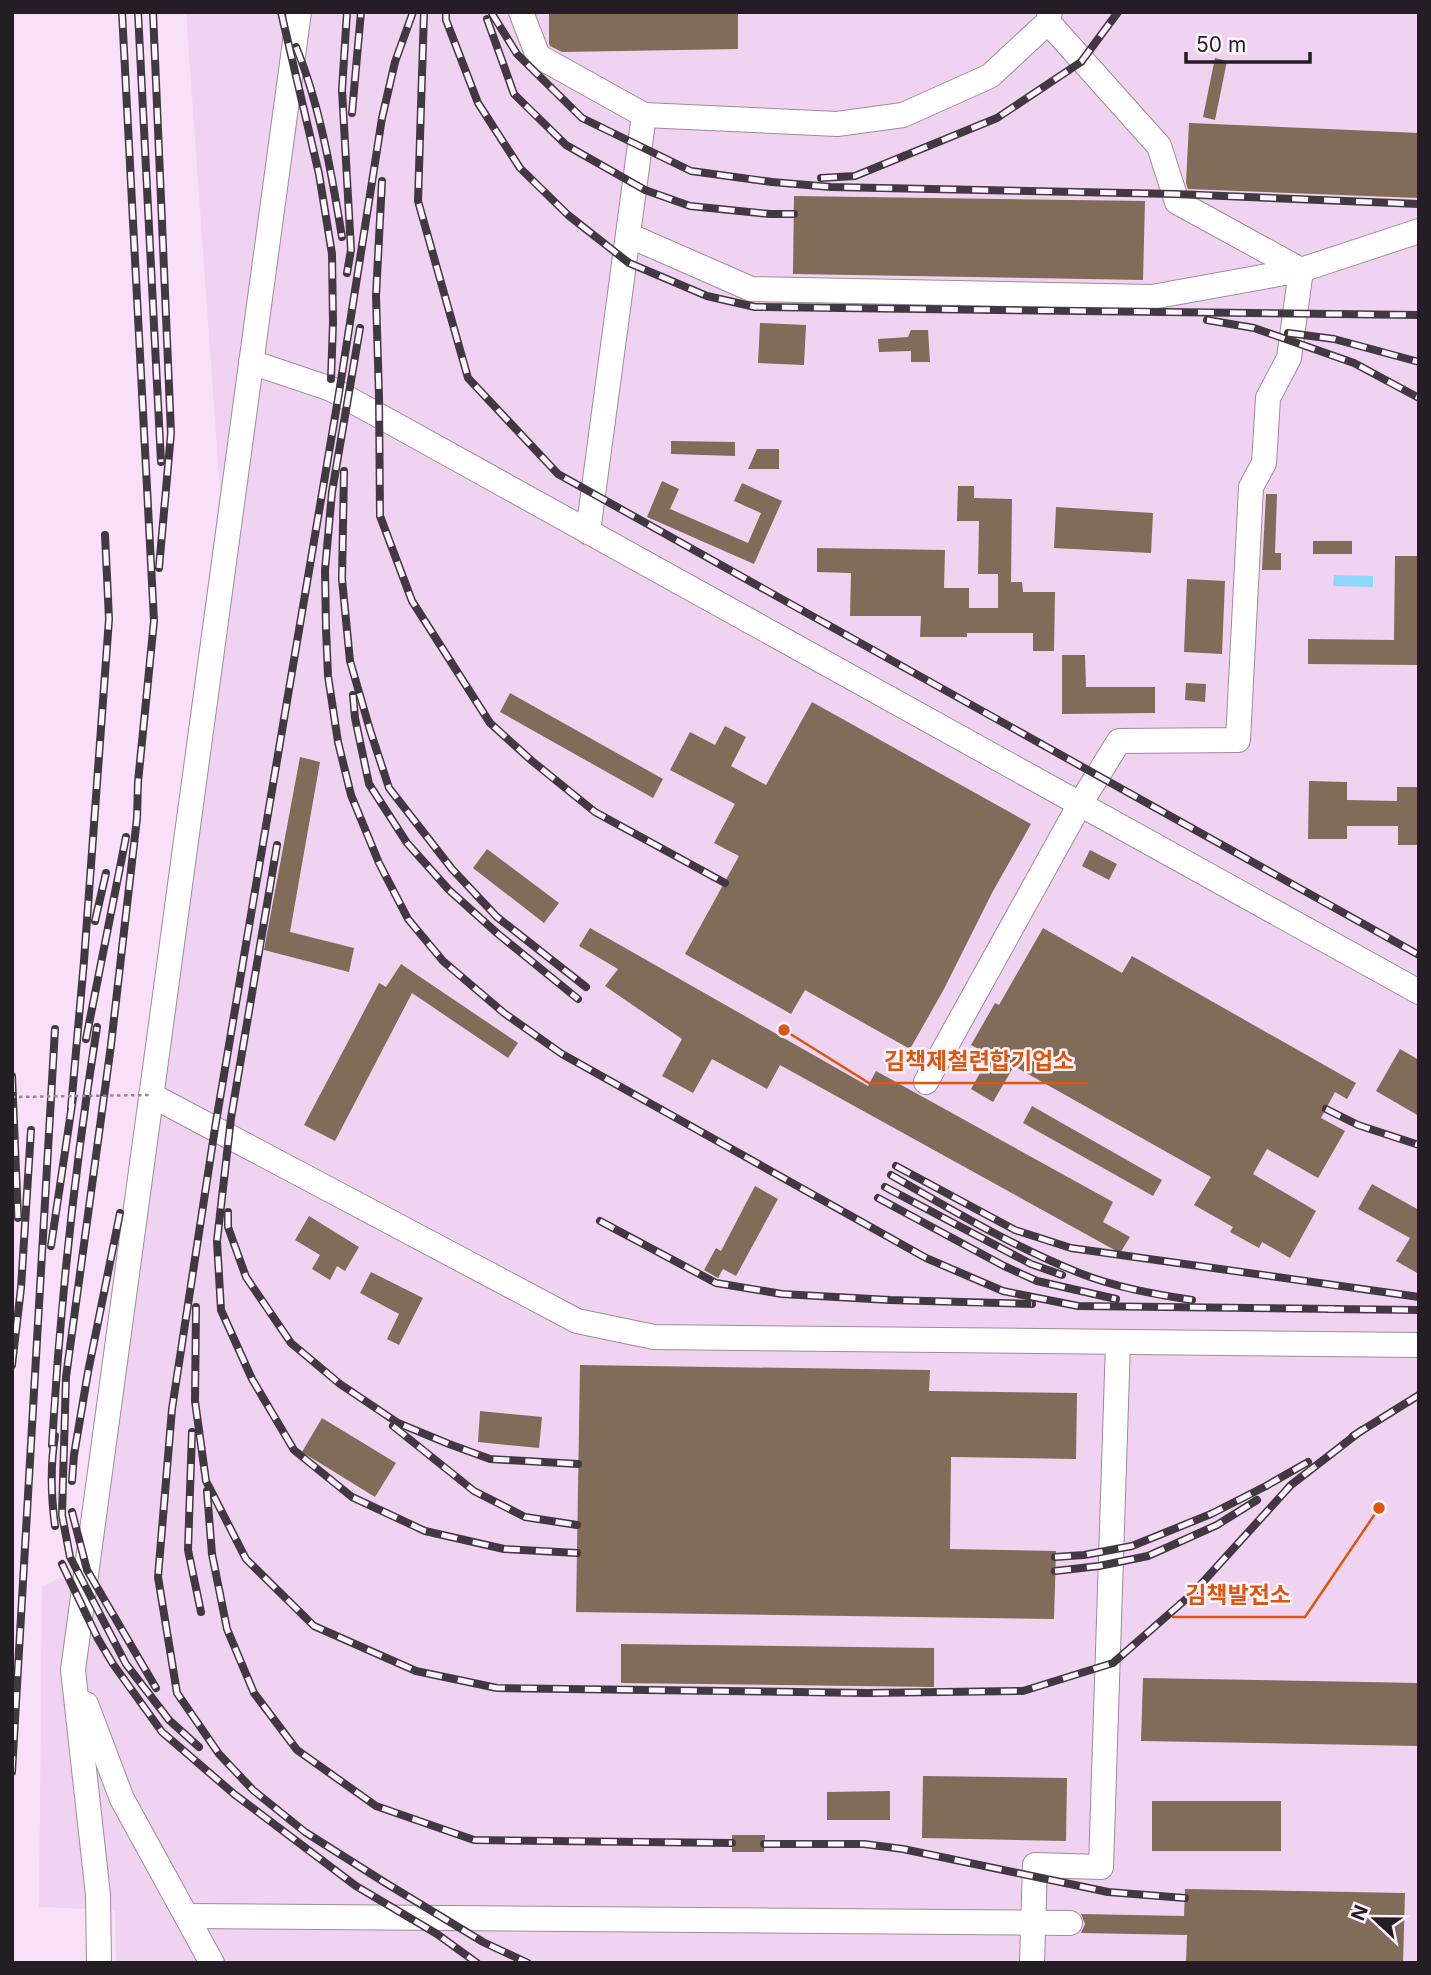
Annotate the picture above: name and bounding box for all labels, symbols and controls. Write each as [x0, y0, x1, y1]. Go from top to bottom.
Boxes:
scale bar [1186, 21, 1310, 65]
text: 50 m [1196, 32, 1246, 57]
callout: 김책제철련합기업소 [869, 1039, 1088, 1083]
text: 김책제철련합기업소 [884, 1047, 1074, 1075]
callout: 김책발전소 [1172, 1573, 1305, 1617]
text: 김책발전소 [1185, 1581, 1291, 1609]
north arrow [1340, 1884, 1410, 1954]
text: N [1346, 1902, 1373, 1924]

